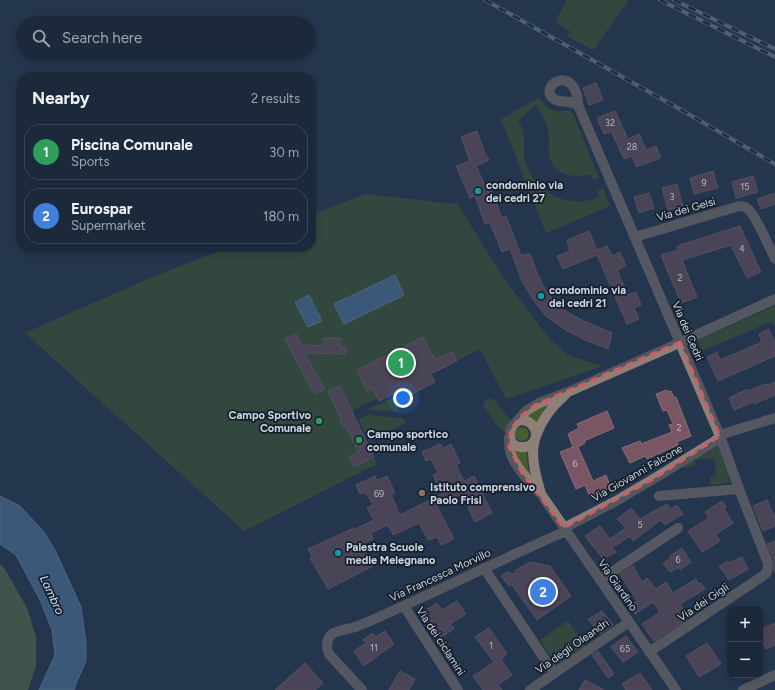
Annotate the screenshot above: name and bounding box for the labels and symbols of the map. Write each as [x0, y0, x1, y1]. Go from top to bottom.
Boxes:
house number: 32 [605, 117, 615, 128]
house number: 28 [627, 141, 638, 152]
house number: 9 [701, 177, 707, 188]
place label: condominio via dei cedri 27 [486, 179, 563, 205]
house number: 15 [741, 181, 749, 192]
marker: condominio via dei cedri 27 [473, 186, 483, 196]
house number: 3 [670, 191, 675, 202]
street label: Via dei Gelsi [655, 195, 717, 224]
house number: 4 [739, 243, 745, 254]
house number: 2 [677, 272, 683, 283]
place label: condominio via dei cedri 21 [549, 284, 626, 310]
marker: condominio via dei cedri 21 [536, 291, 546, 301]
street label: Via dei Cedri [669, 300, 706, 363]
pin: 1 [388, 348, 414, 378]
your location [393, 388, 413, 408]
place label: Campo Sportivo Comunale [228, 409, 312, 435]
marker: Campo Sportivo Comunale [314, 416, 324, 426]
house number: 2 [676, 422, 682, 433]
place label: Campo sportico comunale [367, 428, 449, 454]
marker: Campo sportico comunale [354, 435, 364, 445]
street label: Via Giovanni Falcone [589, 442, 685, 505]
house number: 6 [572, 458, 578, 469]
place label: Istituto comprensivo Paolo Frisi [430, 481, 536, 507]
house number: 69 [374, 488, 384, 499]
marker: Istituto comprensivo Paolo Frisi [417, 488, 427, 498]
house number: 5 [637, 519, 643, 530]
place label: Palestra Scuole medie Melegnano [346, 541, 436, 567]
street label: Via Francesca Morvillo [388, 546, 493, 605]
marker: Palestra Scuole medie Melegnano [333, 548, 343, 558]
house number: 6 [675, 554, 681, 565]
street label: Via Giardino [595, 557, 640, 614]
water label: Lambro [37, 573, 67, 617]
pin: 2 [530, 577, 556, 607]
street label: Via dei Gigli [675, 581, 731, 624]
street label: Via dei ciclamini [414, 604, 468, 678]
street label: Via degli Oleandri [533, 616, 611, 677]
house number: 1 [489, 640, 493, 651]
house number: 11 [370, 642, 378, 653]
house number: 65 [620, 643, 630, 654]

